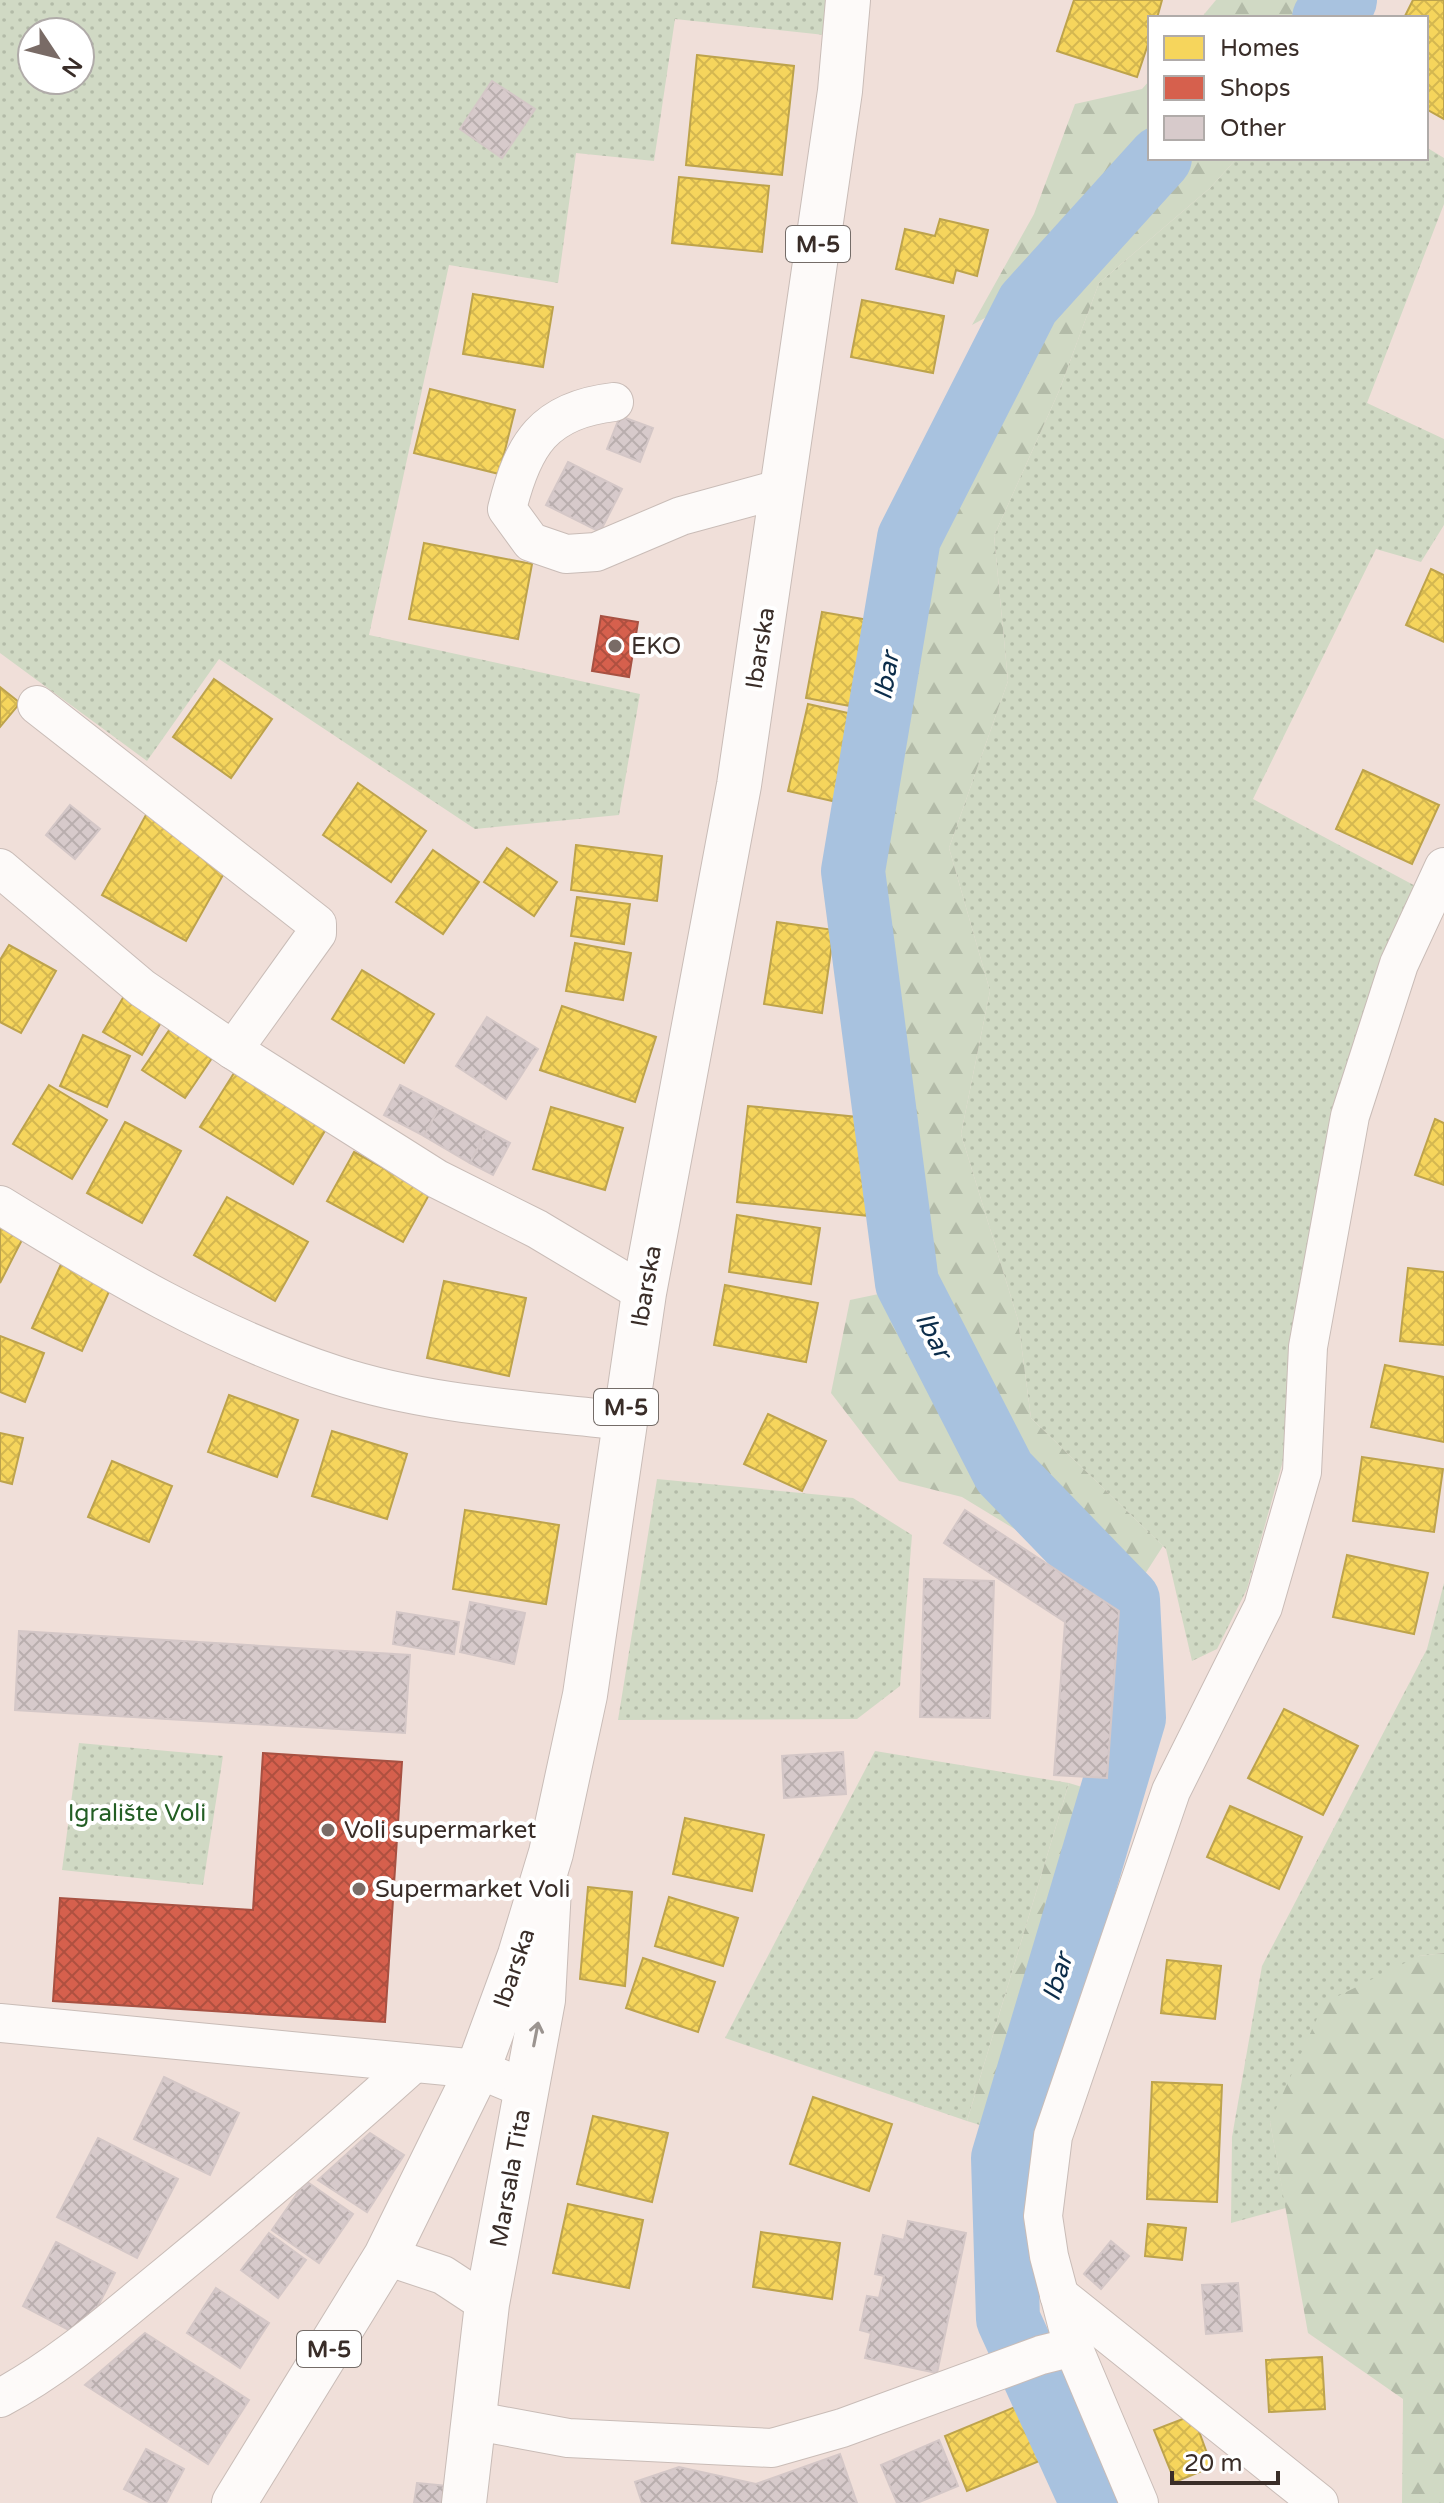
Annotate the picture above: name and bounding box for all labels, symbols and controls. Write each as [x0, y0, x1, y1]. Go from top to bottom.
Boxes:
north arrow [16, 16, 96, 96]
legend [1148, 16, 1428, 160]
text: Homes [1220, 34, 1300, 63]
text: N [56, 52, 87, 82]
text: Shops [1220, 74, 1290, 103]
text: Other [1220, 114, 1287, 143]
road number: M-5 [786, 226, 850, 262]
street label: Ibarska [740, 605, 781, 691]
place label: EKO [631, 632, 681, 661]
marker: EKO [606, 637, 624, 655]
water label: Ibar [867, 647, 906, 702]
street label: Ibarska [625, 1243, 668, 1329]
water label: Ibar [909, 1307, 960, 1366]
road number: M-5 [594, 1389, 658, 1425]
park label: Igralište Voli [68, 1799, 206, 1828]
place label: Voli supermarket [344, 1816, 537, 1845]
marker: Voli supermarket [319, 1821, 337, 1839]
place label: Supermarket Voli [375, 1875, 571, 1904]
marker: Supermarket Voli [350, 1880, 368, 1898]
street label: Ibarska [487, 1925, 542, 2012]
water label: Ibar [1036, 1947, 1080, 2005]
one-way arrow [530, 2022, 545, 2048]
street label: Marsala Tita [484, 2107, 537, 2249]
road number: M-5 [297, 2331, 361, 2367]
scale bar [1172, 2435, 1278, 2485]
text: 20 m [1184, 2449, 1242, 2478]

